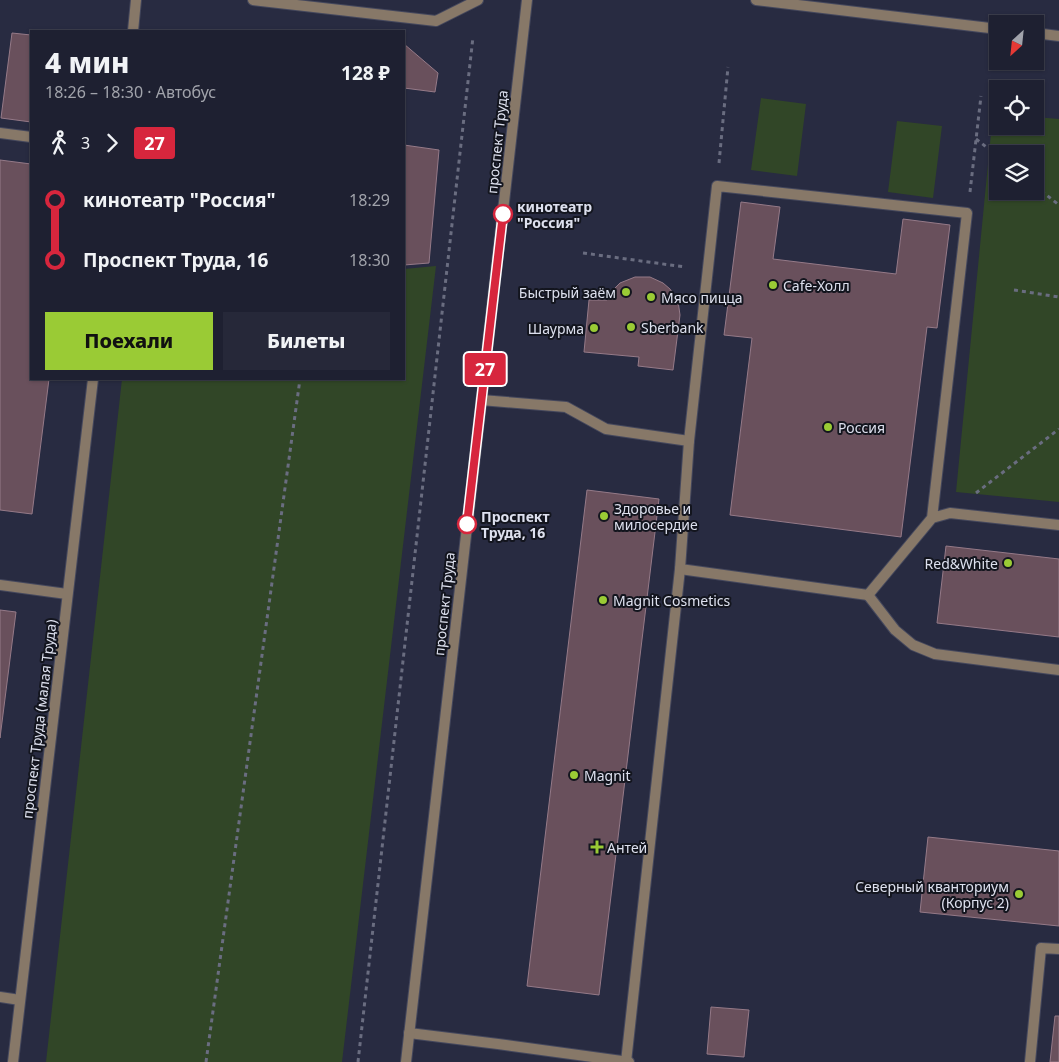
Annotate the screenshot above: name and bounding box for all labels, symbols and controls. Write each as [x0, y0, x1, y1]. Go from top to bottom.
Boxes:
north arrow [989, 15, 1044, 70]
map controls [989, 15, 1044, 200]
text: 4 мин [45, 43, 129, 81]
text: 128 ₽ [341, 60, 390, 86]
button: locate [989, 80, 1044, 135]
text: 18:26 – 18:30 · Автобус [45, 81, 216, 103]
street label: проспект Труда [482, 89, 512, 195]
icon: walk [45, 129, 73, 157]
icon: forward [98, 129, 126, 157]
text: 27 [144, 131, 165, 155]
text: 3 [81, 132, 90, 154]
button: layers [989, 145, 1044, 200]
text: кинотеатр "Россия" [83, 187, 276, 213]
text: 18:29 [349, 189, 390, 211]
place label: кинотеатр "Россия" [517, 197, 592, 232]
marker: кинотеатр "Россия" [493, 204, 513, 224]
text: Проспект Труда, 16 [83, 247, 268, 273]
text: 18:30 [349, 249, 390, 271]
place label: Cafe-Холл [783, 276, 850, 295]
marker: Cafe-Холл [767, 279, 779, 291]
place label: Быстрый заём [519, 283, 616, 302]
marker: Быстрый заём [620, 286, 632, 298]
place label: Мясо пицца [661, 288, 743, 307]
marker: Мясо пицца [645, 291, 657, 303]
button: Поехали [45, 312, 213, 370]
button: Билеты [223, 312, 390, 370]
place label: Sberbank [641, 318, 704, 337]
place label: Шаурма [528, 319, 584, 338]
marker: Sberbank [625, 321, 637, 333]
marker: Шаурма [588, 322, 600, 334]
line badge: 27 [462, 353, 508, 385]
text: 27 [475, 357, 495, 381]
place label: Россия [838, 418, 885, 437]
marker: Россия [822, 421, 834, 433]
place label: Здоровье и милосердие [614, 499, 698, 534]
place label: Проспект Труда, 16 [481, 507, 550, 542]
marker: Здоровье и милосердие [598, 510, 610, 522]
marker: Проспект Труда, 16 [457, 514, 477, 534]
street label: проспект Труда [429, 551, 459, 657]
place label: Red&White [925, 554, 998, 573]
marker: Red&White [1002, 557, 1014, 569]
place label: Magnit Cosmetics [613, 591, 731, 610]
marker: Magnit Cosmetics [597, 594, 609, 606]
street label: проспект Труда (малая Труда) [17, 618, 61, 820]
place label: Magnit [584, 766, 630, 785]
marker: Magnit [568, 769, 580, 781]
place label: Антей [607, 838, 647, 857]
marker: Антей [591, 841, 603, 853]
place label: Северный кванториум (Корпус 2) [855, 877, 1009, 912]
marker: Северный кванториум (Корпус 2) [1013, 888, 1025, 900]

